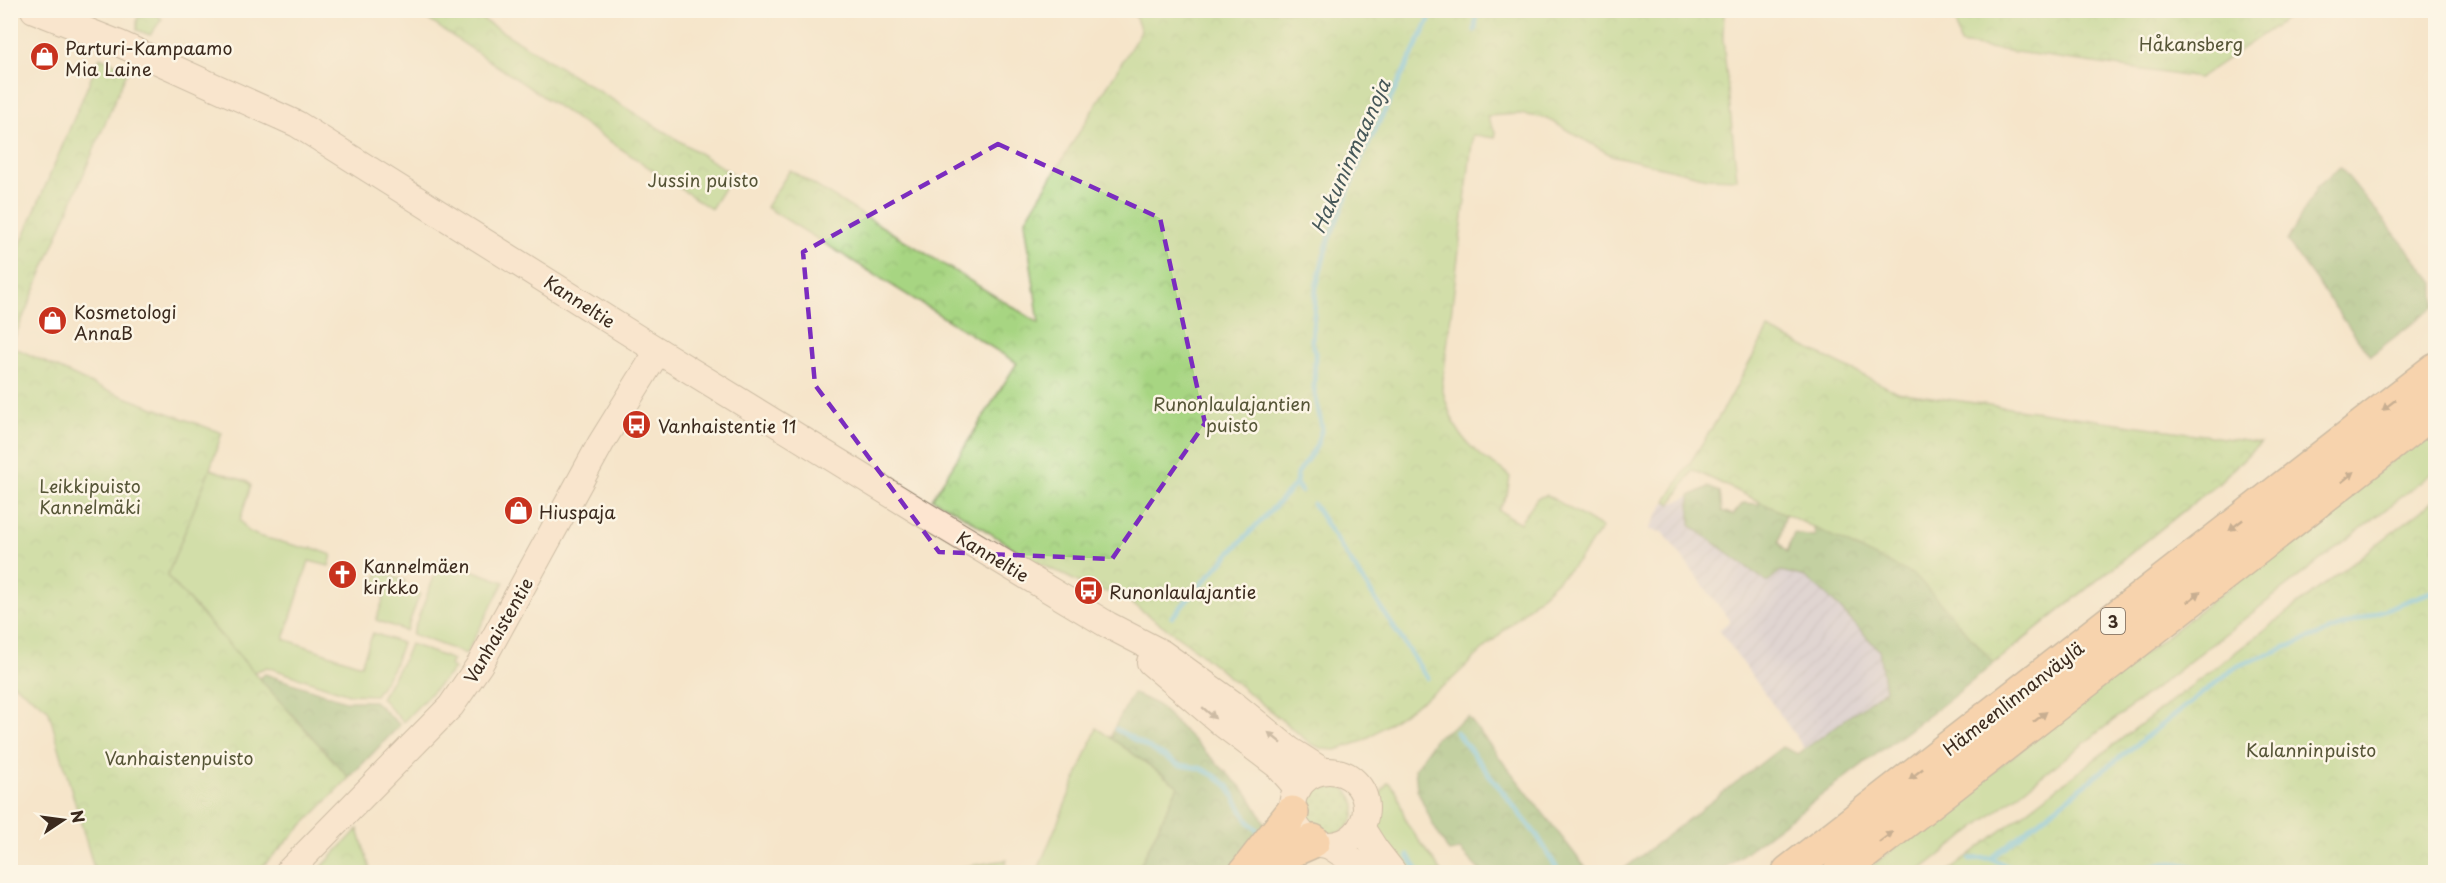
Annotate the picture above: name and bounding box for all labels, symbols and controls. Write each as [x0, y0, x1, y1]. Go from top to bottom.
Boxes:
park label: Håkansberg [2139, 30, 2243, 57]
place label: Parturi-Kampaamo Mia Laine [65, 34, 232, 82]
shop icon: Parturi-Kampaamo Mia Laine [28, 41, 60, 73]
water label: Hakuninmaanoja [1303, 74, 1398, 238]
park label: Jussin puisto [648, 166, 758, 193]
street label: Kanneltie [539, 268, 621, 334]
place label: Kosmetologi AnnaB [74, 298, 177, 346]
shop icon: Kosmetologi AnnaB [37, 305, 69, 337]
park label: Runonlaulajantien puisto [1153, 390, 1311, 438]
one-way arrow [2382, 399, 2397, 411]
bus stop icon: Vanhaistentie 11 [621, 409, 653, 441]
place label: Vanhaistentie 11 [658, 412, 796, 439]
one-way arrow [2340, 471, 2356, 484]
park label: Leikkipuisto Kannelmäki [39, 472, 141, 520]
shop icon: Hiuspaja [502, 495, 534, 527]
place label: Hiuspaja [539, 498, 616, 525]
one-way arrow [2228, 519, 2243, 531]
street label: Kanneltie [952, 524, 1034, 588]
place label: Kannelmäen kirkko [363, 552, 469, 600]
church icon: Kannelmäen kirkko [326, 559, 358, 591]
street label: Vanhaistentie [457, 572, 539, 688]
bus stop icon: Runonlaulajantie [1072, 575, 1104, 607]
place label: Runonlaulajantie [1109, 578, 1256, 605]
one-way arrow [2187, 592, 2202, 604]
road number: 3 [2101, 608, 2125, 634]
street label: Hämeenlinnanväylä [1937, 634, 2090, 762]
one-way arrow [1201, 706, 1216, 719]
one-way arrow [2033, 711, 2048, 723]
one-way arrow [1267, 732, 1283, 745]
park label: Kalanninpuisto [2246, 736, 2376, 763]
park label: Vanhaistenpuisto [105, 744, 253, 771]
one-way arrow [1908, 768, 1924, 780]
north arrow [33, 790, 93, 850]
text: N [65, 808, 92, 825]
one-way arrow [1879, 831, 1894, 843]

